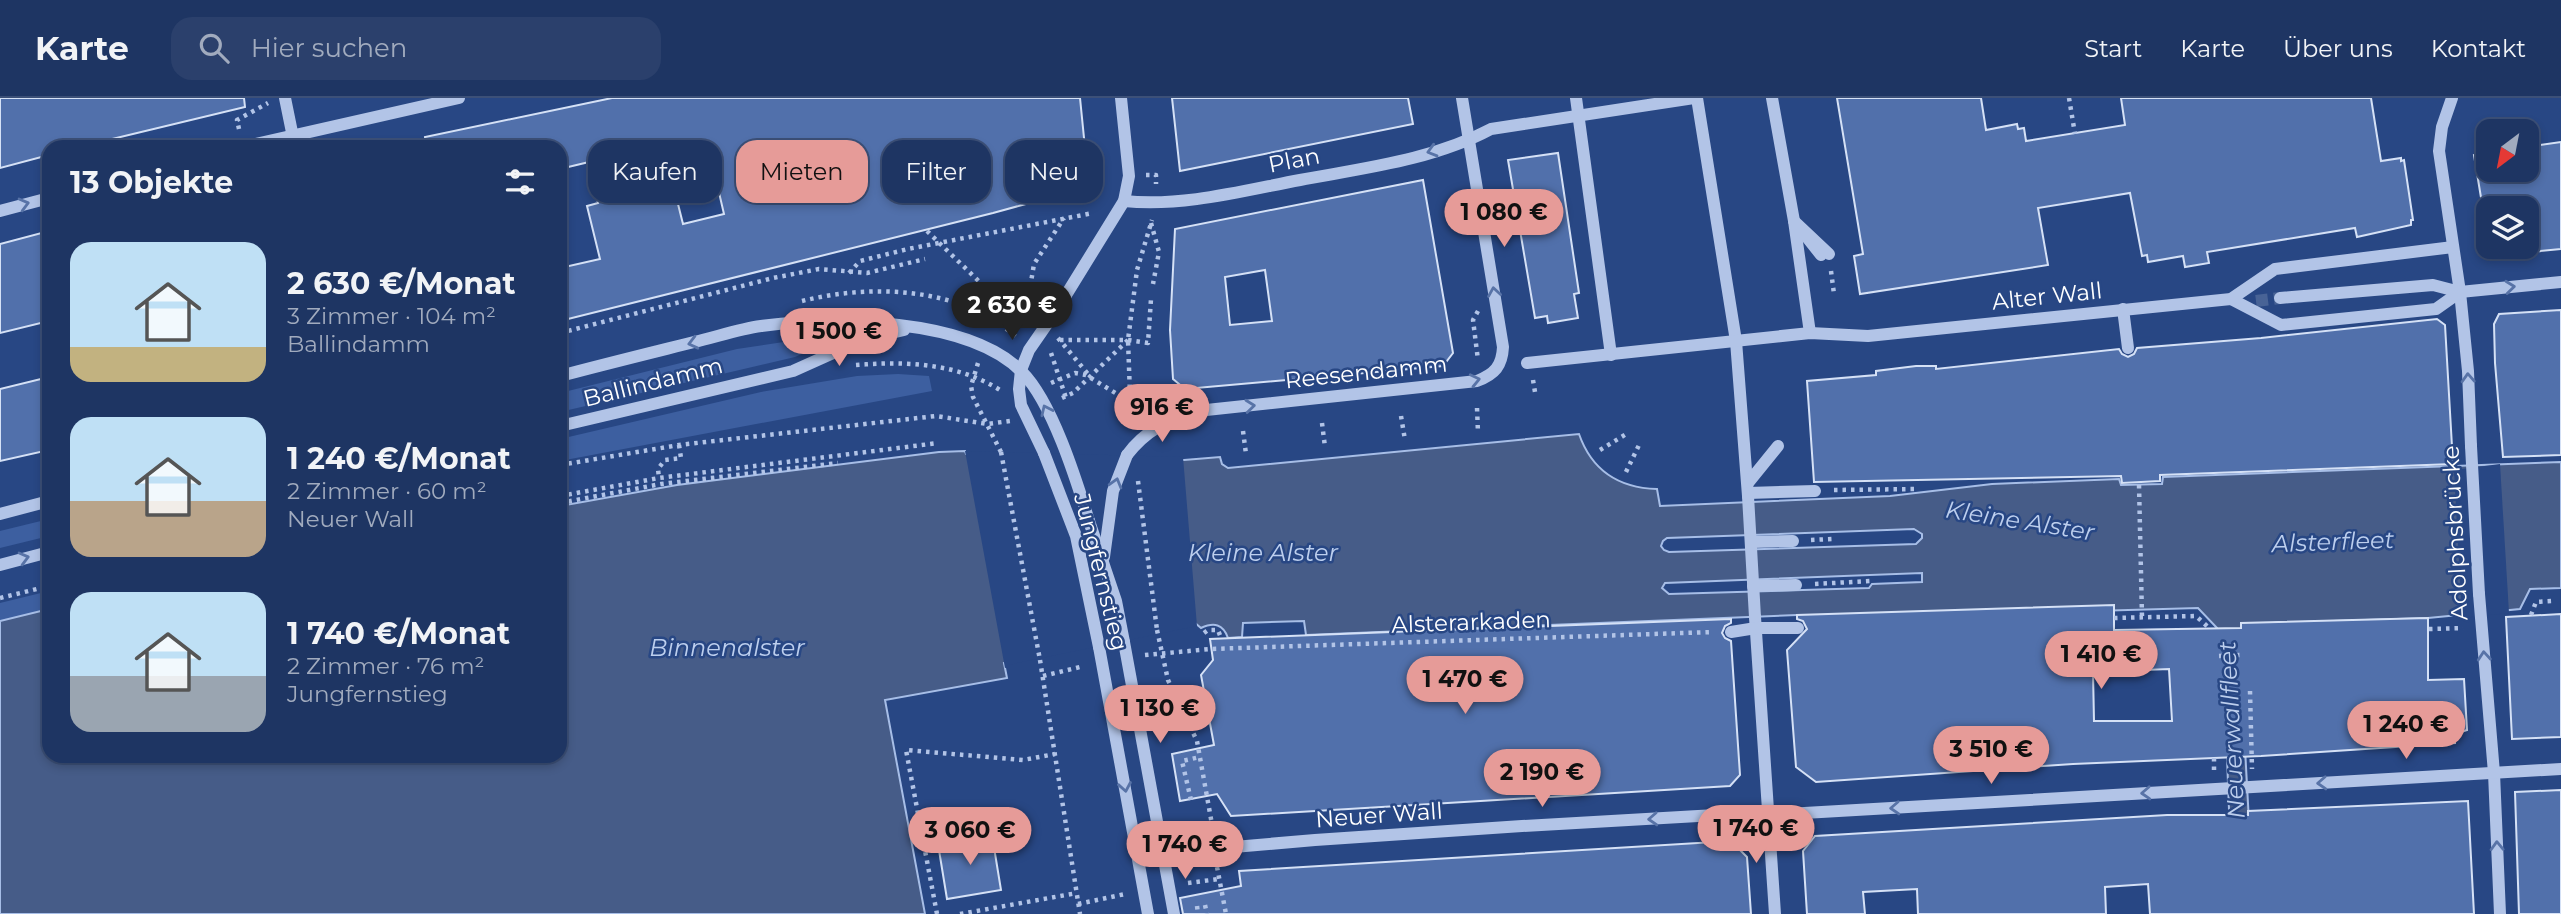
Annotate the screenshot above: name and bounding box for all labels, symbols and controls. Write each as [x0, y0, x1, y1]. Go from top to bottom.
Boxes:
search box [171, 17, 661, 80]
text: Karte [35, 28, 129, 68]
icon: search [195, 29, 233, 67]
text: Hier suchen [251, 32, 407, 64]
text: Start [2084, 34, 2142, 63]
text: Karte [2180, 34, 2245, 63]
text: Über uns [2283, 34, 2393, 63]
text: Kontakt [2431, 34, 2526, 63]
north arrow [2476, 119, 2539, 182]
map controls [2476, 119, 2539, 259]
chip: Kaufen [588, 140, 722, 203]
chip: Mieten [736, 140, 868, 203]
chip: Filter [882, 140, 991, 203]
chip: Neu [1005, 140, 1103, 203]
street label: Plan [1266, 141, 1322, 179]
one-way arrow [1426, 143, 1438, 158]
icon: filters [501, 163, 539, 201]
text: 13 Objekte [70, 164, 233, 201]
pin: 1 080 € [1439, 190, 1569, 249]
button: layers [2476, 196, 2539, 259]
one-way arrow [18, 198, 30, 213]
text: 1 080 € [1460, 198, 1548, 226]
text: 2 630 €/Monat [287, 265, 516, 302]
icon: home [126, 270, 210, 354]
street label: Alter Wall [1990, 276, 2104, 316]
one-way arrow [2505, 280, 2516, 295]
pin: 2 630 € [947, 282, 1077, 342]
one-way arrow [1487, 286, 1502, 298]
text: 2 630 € [967, 291, 1057, 319]
text: 3 Zimmer · 104 m² [287, 302, 496, 330]
pin: 1 500 € [774, 308, 904, 368]
text: 1 500 € [796, 317, 882, 345]
text: Ballindamm [287, 330, 430, 358]
one-way arrow [687, 335, 699, 349]
street label: Reesendamm [1283, 350, 1449, 394]
street label: Ballindamm [580, 351, 726, 413]
one-way arrow [2461, 372, 2476, 383]
one-way arrow [1469, 374, 1481, 388]
pin: 916 € [1113, 384, 1211, 444]
text: 916 € [1130, 393, 1194, 421]
one-way arrow [1244, 398, 1255, 413]
one-way arrow [1040, 405, 1054, 417]
text: 1 240 €/Monat [287, 440, 511, 477]
icon: home [126, 445, 210, 529]
street label: Adolphsbrücke [2436, 445, 2474, 621]
text: 2 Zimmer · 60 m² [287, 477, 487, 505]
one-way arrow [1107, 477, 1122, 489]
street label: Jungfernstieg [1068, 490, 1134, 653]
water label: Kleine Alster [1944, 494, 2098, 547]
text: Neuer Wall [287, 505, 414, 533]
water label: Alsterfleet [2269, 525, 2395, 558]
water label: Kleine Alster [1188, 538, 1340, 567]
one-way arrow [18, 552, 30, 566]
street label: Alsterarkaden [1391, 605, 1551, 639]
text: 1 740 €/Monat [287, 615, 510, 652]
icon: home [126, 620, 210, 704]
pin: 1 410 € [2036, 632, 2166, 691]
water label: Binnenalster [649, 633, 806, 662]
text: 1 410 € [2061, 640, 2141, 668]
water label: Neuerwallfleet [2212, 640, 2251, 820]
one-way arrow [2477, 650, 2492, 661]
text: 2 Zimmer · 76 m² [287, 652, 484, 680]
pin: 1 470 € [1400, 656, 1530, 716]
text: 1 470 € [1423, 665, 1508, 693]
text: Jungfernstieg [287, 680, 448, 708]
pin: 1 130 € [1095, 686, 1225, 745]
text: 1 130 € [1121, 694, 1199, 722]
pin: 1 240 € [2341, 702, 2471, 761]
text: 1 240 € [2363, 710, 2449, 738]
pin: 3 510 € [1926, 726, 2056, 786]
text: 3 510 € [1949, 735, 2033, 763]
pin: 2 190 € [1477, 750, 1607, 809]
text: 2 190 € [1500, 758, 1584, 786]
one-way arrow [2316, 775, 2327, 790]
one-way arrow [1116, 781, 1131, 793]
one-way arrow [2141, 786, 2152, 801]
street label: Neuer Wall [1314, 797, 1444, 833]
one-way arrow [1889, 800, 1900, 815]
pin: 1 740 € [1691, 806, 1821, 865]
pin: 3 060 € [905, 808, 1035, 867]
one-way arrow [1647, 811, 1658, 826]
text: 1 740 € [1714, 814, 1798, 842]
text: 3 060 € [924, 816, 1016, 844]
pin: 1 740 € [1120, 822, 1250, 881]
text: 1 740 € [1143, 830, 1227, 858]
one-way arrow [2490, 840, 2505, 851]

